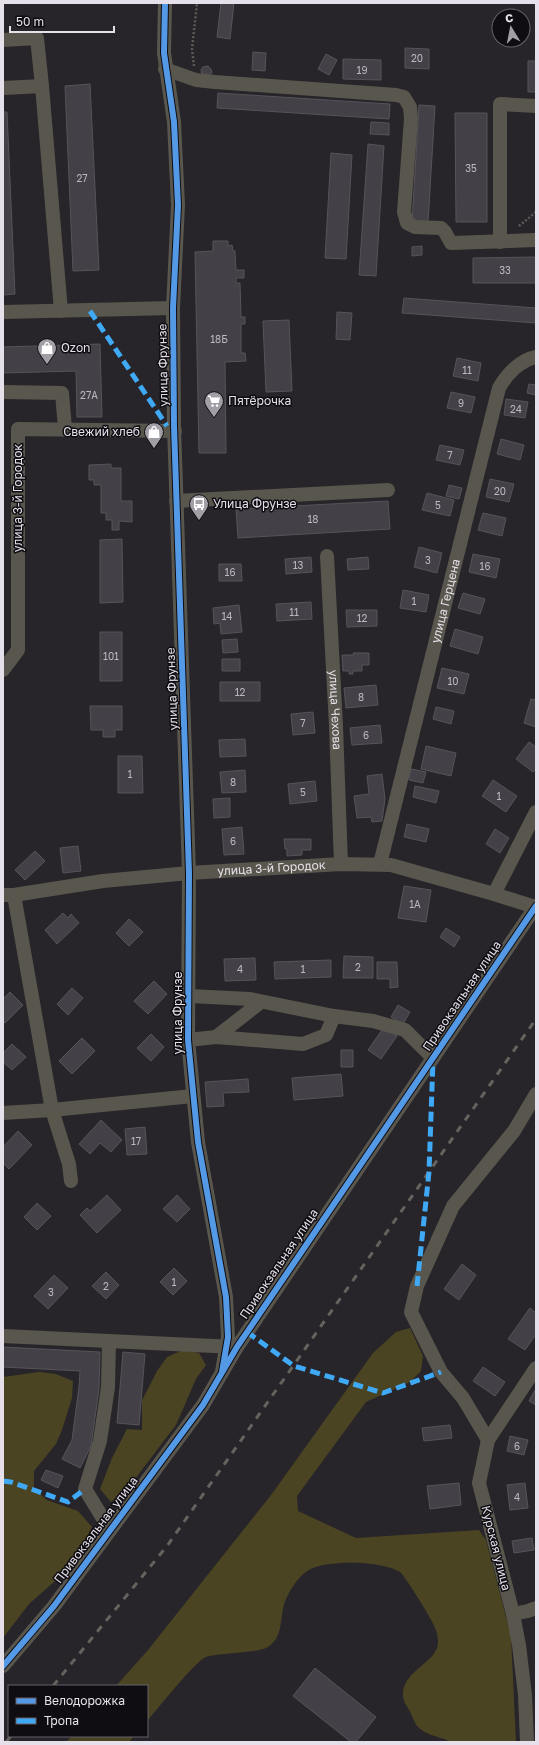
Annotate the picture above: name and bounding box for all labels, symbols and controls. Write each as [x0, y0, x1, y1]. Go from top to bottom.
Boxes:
scale bar [10, 8, 114, 34]
north arrow [491, 8, 531, 48]
text: С [504, 11, 514, 25]
text: 50 m [16, 14, 44, 29]
house number: 20 [411, 52, 423, 64]
house number: 19 [357, 64, 367, 76]
house number: 35 [465, 162, 477, 174]
house number: 27 [76, 172, 88, 184]
house number: 33 [499, 264, 511, 276]
street label: улица Фрунзе [154, 323, 171, 407]
house number: 18Б [210, 333, 228, 345]
shop icon: Ozon [36, 337, 58, 365]
place label: Ozon [61, 340, 90, 355]
house number: 11 [462, 364, 472, 376]
house number: 27А [80, 389, 98, 401]
supermarket icon: Пятёрочка [203, 390, 225, 418]
place label: Пятёрочка [228, 393, 291, 408]
house number: 9 [458, 397, 464, 409]
house number: 24 [510, 403, 522, 415]
shop icon: Свежий хлеб [143, 421, 165, 449]
place label: Свежий хлеб [63, 424, 140, 439]
street label: улица 3-й Городок [10, 444, 25, 552]
house number: 7 [447, 449, 453, 461]
house number: 20 [494, 485, 506, 497]
bus stop icon: Улица Фрунзе [188, 493, 210, 521]
place label: Улица Фрунзе [213, 496, 297, 511]
house number: 5 [435, 499, 441, 511]
house number: 18 [308, 513, 318, 525]
house number: 3 [425, 554, 431, 566]
street label: улица Герцена [427, 557, 463, 645]
house number: 13 [293, 559, 303, 571]
house number: 16 [480, 560, 490, 572]
house number: 16 [225, 566, 235, 578]
house number: 1 [412, 595, 417, 607]
house number: 11 [289, 606, 299, 618]
house number: 14 [222, 610, 232, 622]
house number: 12 [357, 612, 368, 624]
street label: улица Фрунзе [163, 647, 180, 731]
house number: 101 [103, 650, 119, 662]
street label: улица Чехова [326, 669, 345, 750]
house number: 10 [447, 675, 459, 687]
house number: 12 [235, 686, 246, 698]
house number: 8 [358, 691, 364, 703]
house number: 7 [300, 717, 306, 729]
house number: 6 [363, 729, 369, 741]
house number: 1 [128, 768, 133, 780]
house number: 8 [230, 776, 236, 788]
house number: 5 [300, 786, 306, 798]
house number: 1 [497, 790, 502, 802]
house number: 6 [230, 835, 236, 847]
street label: улица 3-й Городок [217, 857, 326, 878]
house number: 1А [409, 898, 421, 910]
street label: Привокзальная улица [419, 938, 504, 1054]
house number: 2 [355, 961, 361, 973]
house number: 4 [237, 963, 243, 975]
house number: 1 [301, 963, 306, 975]
street label: улица Фрунзе [170, 972, 185, 1054]
house number: 17 [131, 1135, 141, 1147]
street label: Привокзальная улица [236, 1206, 321, 1322]
house number: 1 [172, 1276, 177, 1288]
house number: 2 [103, 1280, 109, 1292]
house number: 3 [48, 1286, 54, 1298]
house number: 6 [514, 1440, 520, 1452]
street label: Привокзальная улица [51, 1473, 141, 1586]
house number: 4 [514, 1491, 520, 1503]
street label: Курская улица [479, 1504, 514, 1592]
legend [8, 1685, 148, 1737]
text: Велодорожка [44, 1693, 125, 1708]
text: Тропа [44, 1713, 79, 1728]

